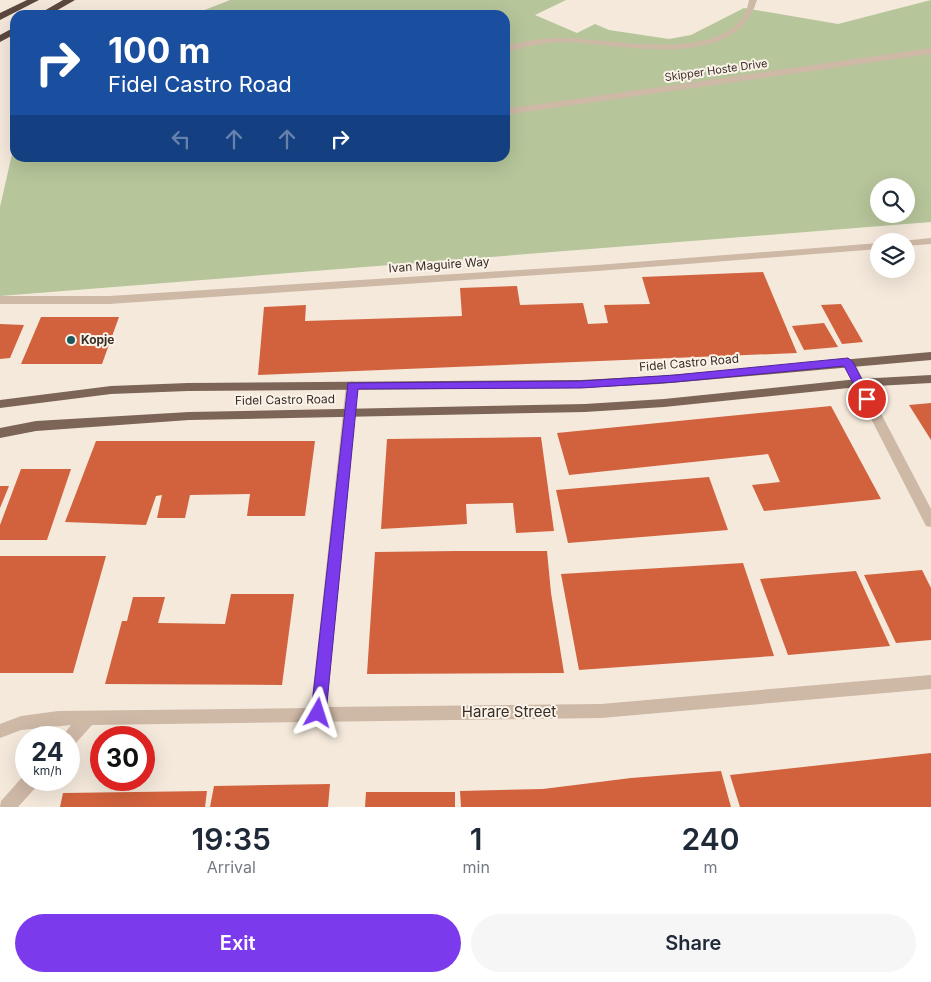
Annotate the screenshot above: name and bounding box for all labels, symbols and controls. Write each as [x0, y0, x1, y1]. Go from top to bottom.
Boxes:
text: 100 m [108, 29, 211, 71]
icon: right [25, 30, 90, 95]
street label: Skipper Hoste Drive [664, 56, 768, 84]
text: Fidel Castro Road [108, 71, 292, 97]
icon: left [167, 125, 195, 153]
icon: ahead [220, 125, 248, 153]
icon: ahead [273, 125, 301, 153]
icon: right [326, 125, 354, 153]
map controls [870, 178, 915, 278]
button: search [870, 178, 915, 223]
button: layers [870, 233, 915, 278]
street label: Ivan Maguire Way [388, 253, 490, 276]
place label: Kopje [81, 332, 114, 347]
marker: Kopje [65, 334, 77, 346]
street label: Fidel Castro Road [638, 351, 740, 374]
pin [846, 378, 888, 420]
icon: arrive [853, 385, 881, 413]
street label: Fidel Castro Road [235, 391, 335, 408]
position arrow [291, 686, 343, 738]
street label: Harare Street [462, 702, 556, 721]
speed limit sign: 30 [90, 726, 155, 791]
text: 24 [31, 737, 64, 767]
text: km/h [33, 763, 62, 778]
text: 19:35 [192, 821, 271, 857]
text: 1 [470, 821, 483, 857]
text: 240 [681, 821, 739, 857]
text: Arrival [207, 857, 256, 877]
text: min [463, 857, 490, 877]
text: m [703, 857, 717, 877]
button: Exit [15, 914, 461, 972]
button: Share [471, 914, 916, 972]

